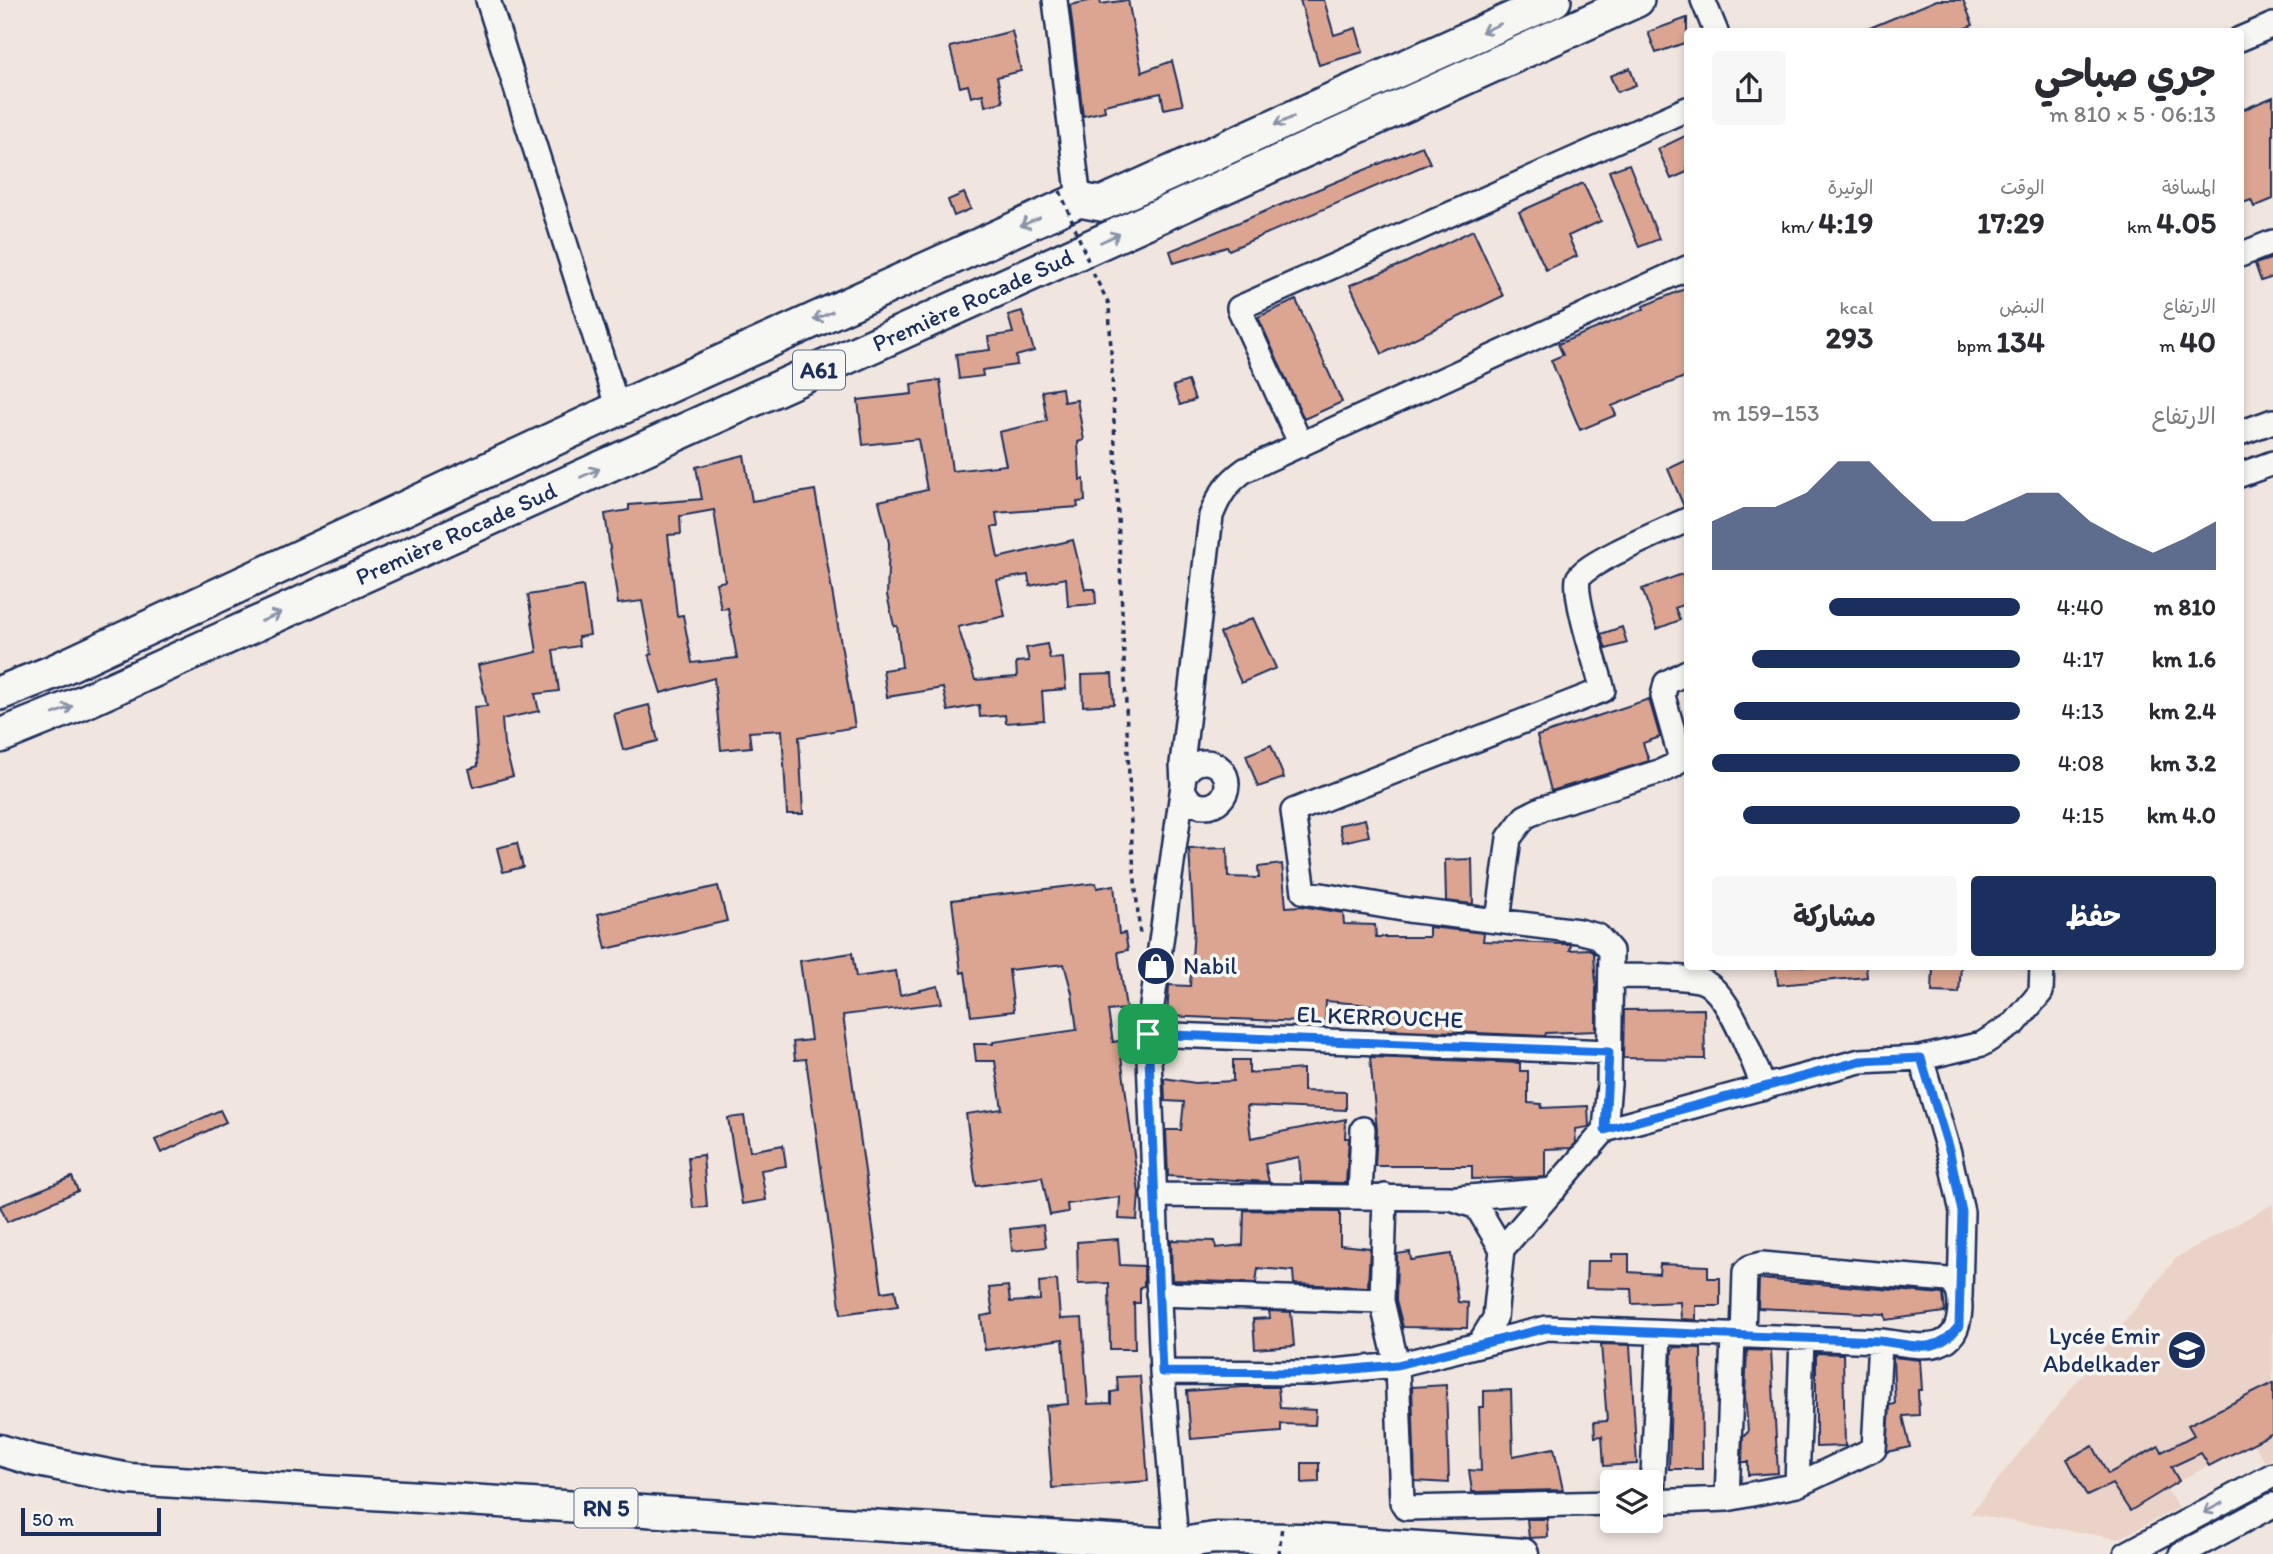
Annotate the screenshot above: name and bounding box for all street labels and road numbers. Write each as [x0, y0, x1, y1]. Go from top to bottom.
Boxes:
street label: Première Rocade Sud [867, 242, 1078, 358]
road number: A61 [793, 350, 845, 390]
street label: Première Rocade Sud [351, 475, 561, 591]
street label: EL KERROUCHE [1296, 999, 1464, 1034]
road number: RN 5 [574, 1488, 638, 1527]

